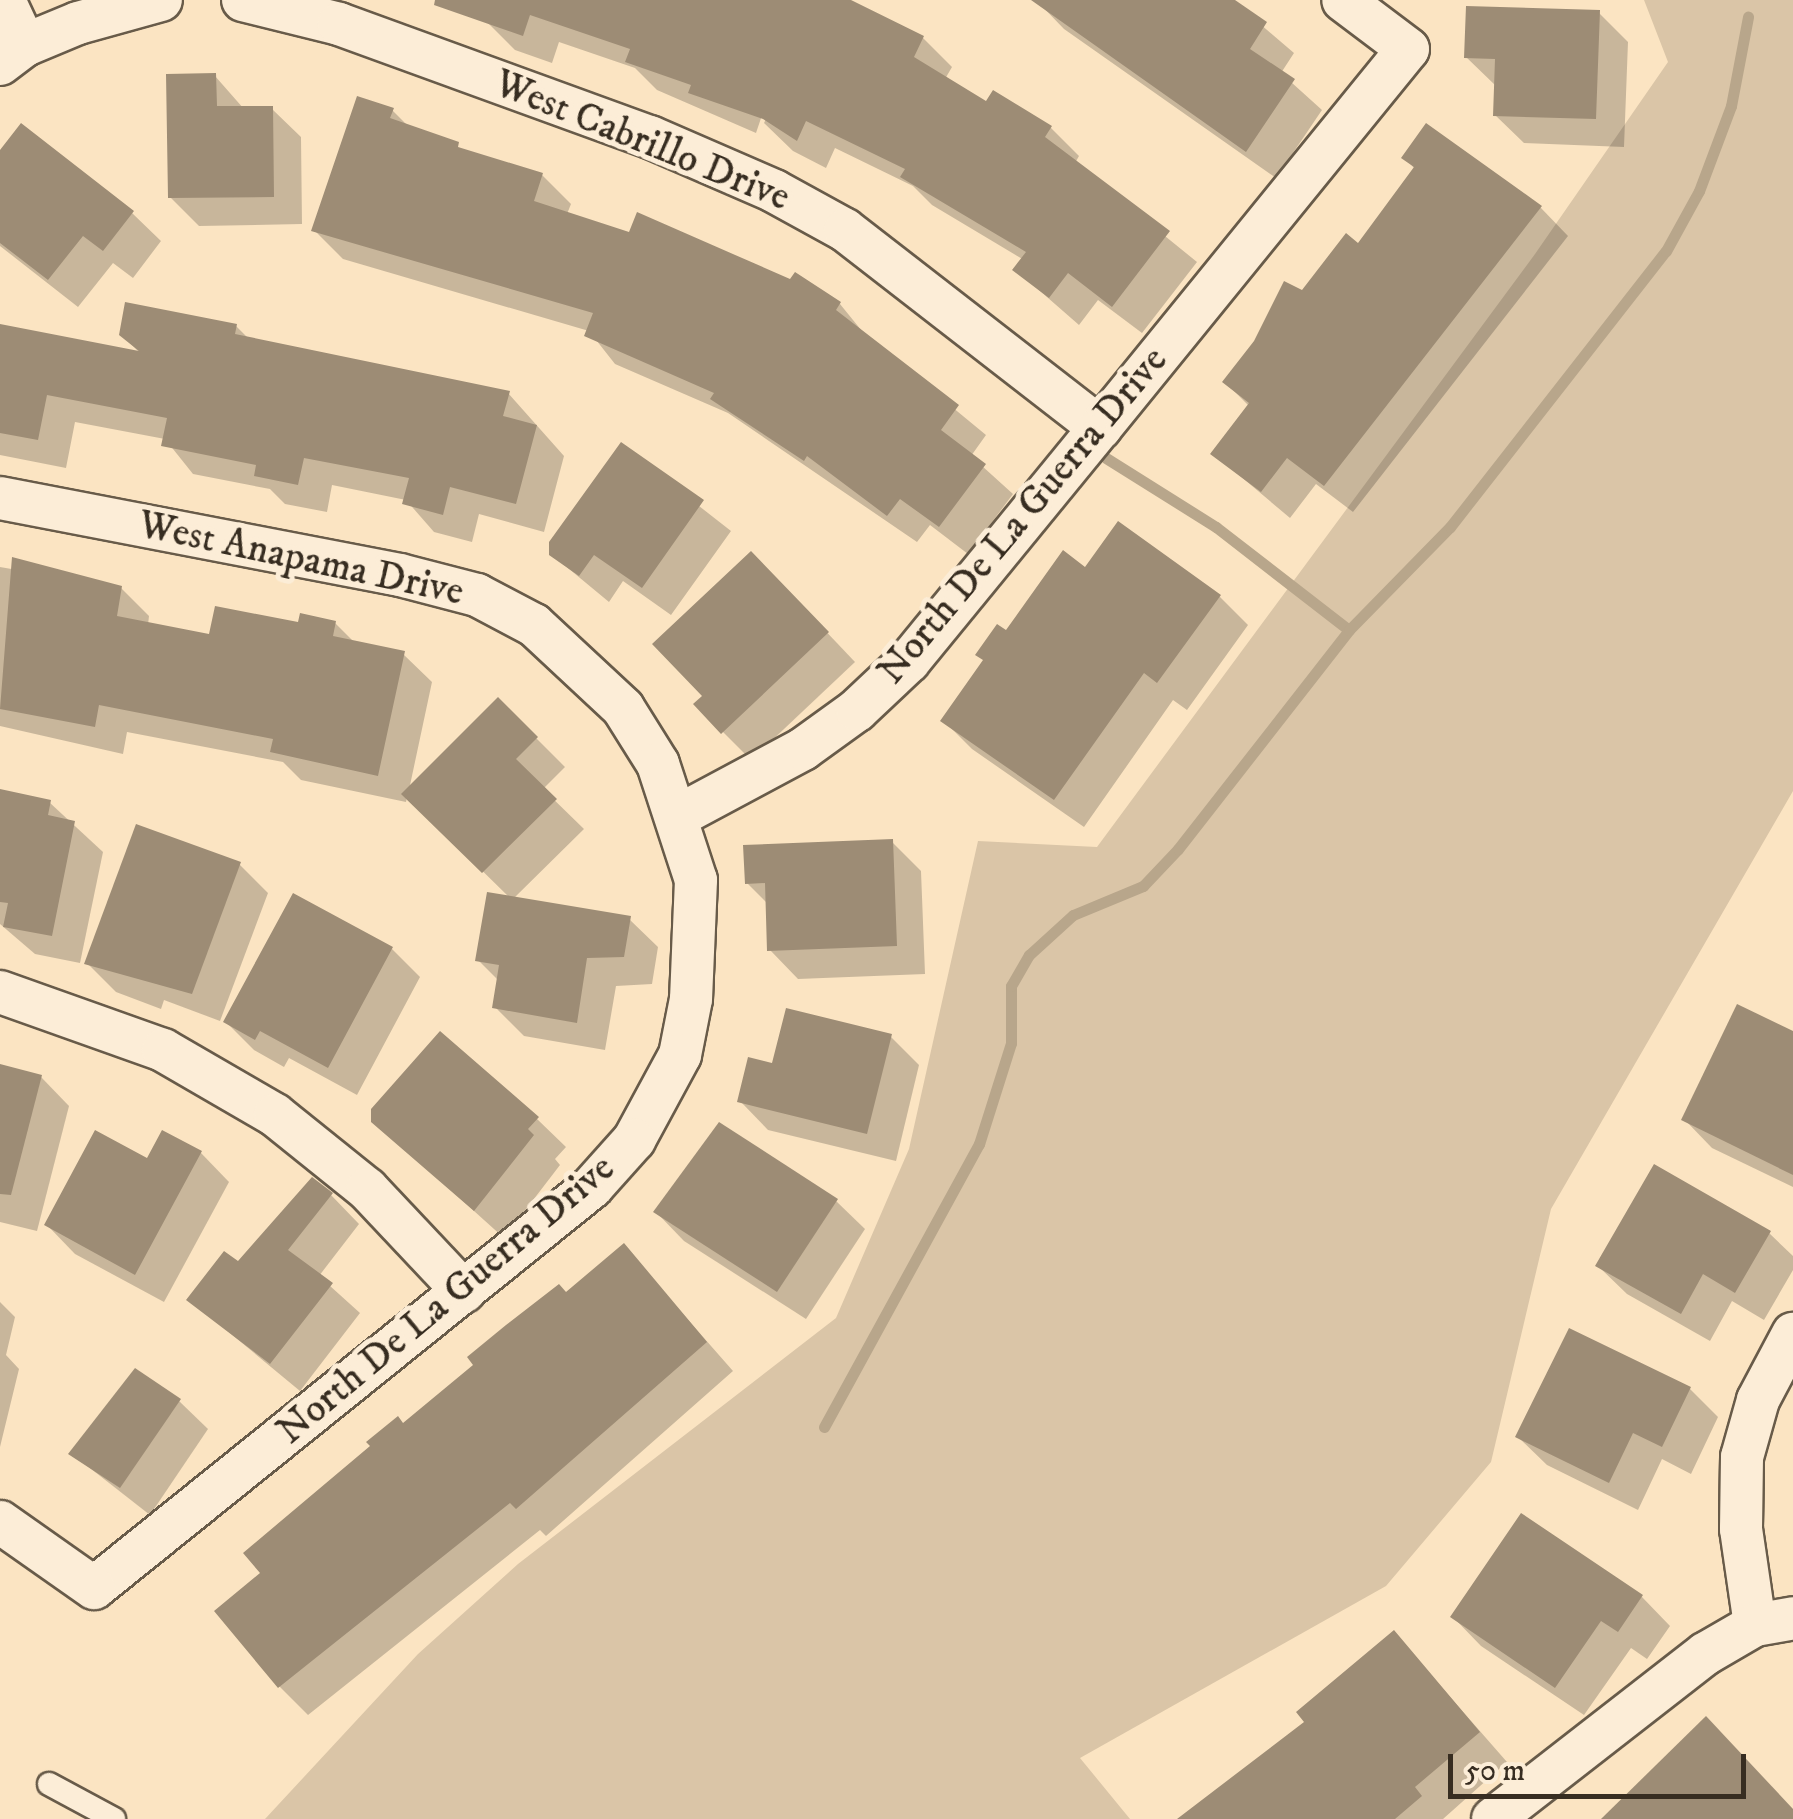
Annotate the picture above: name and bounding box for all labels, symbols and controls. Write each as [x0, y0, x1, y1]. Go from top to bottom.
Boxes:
street label: West Cabrillo Drive [487, 60, 797, 222]
street label: North De La Guerra Drive [868, 337, 1178, 695]
street label: West Anapama Drive [134, 501, 468, 617]
street label: North De La Guerra Drive [267, 1145, 625, 1455]
scale bar [1453, 1734, 1750, 1796]
text: 50 m [1465, 1753, 1525, 1790]

